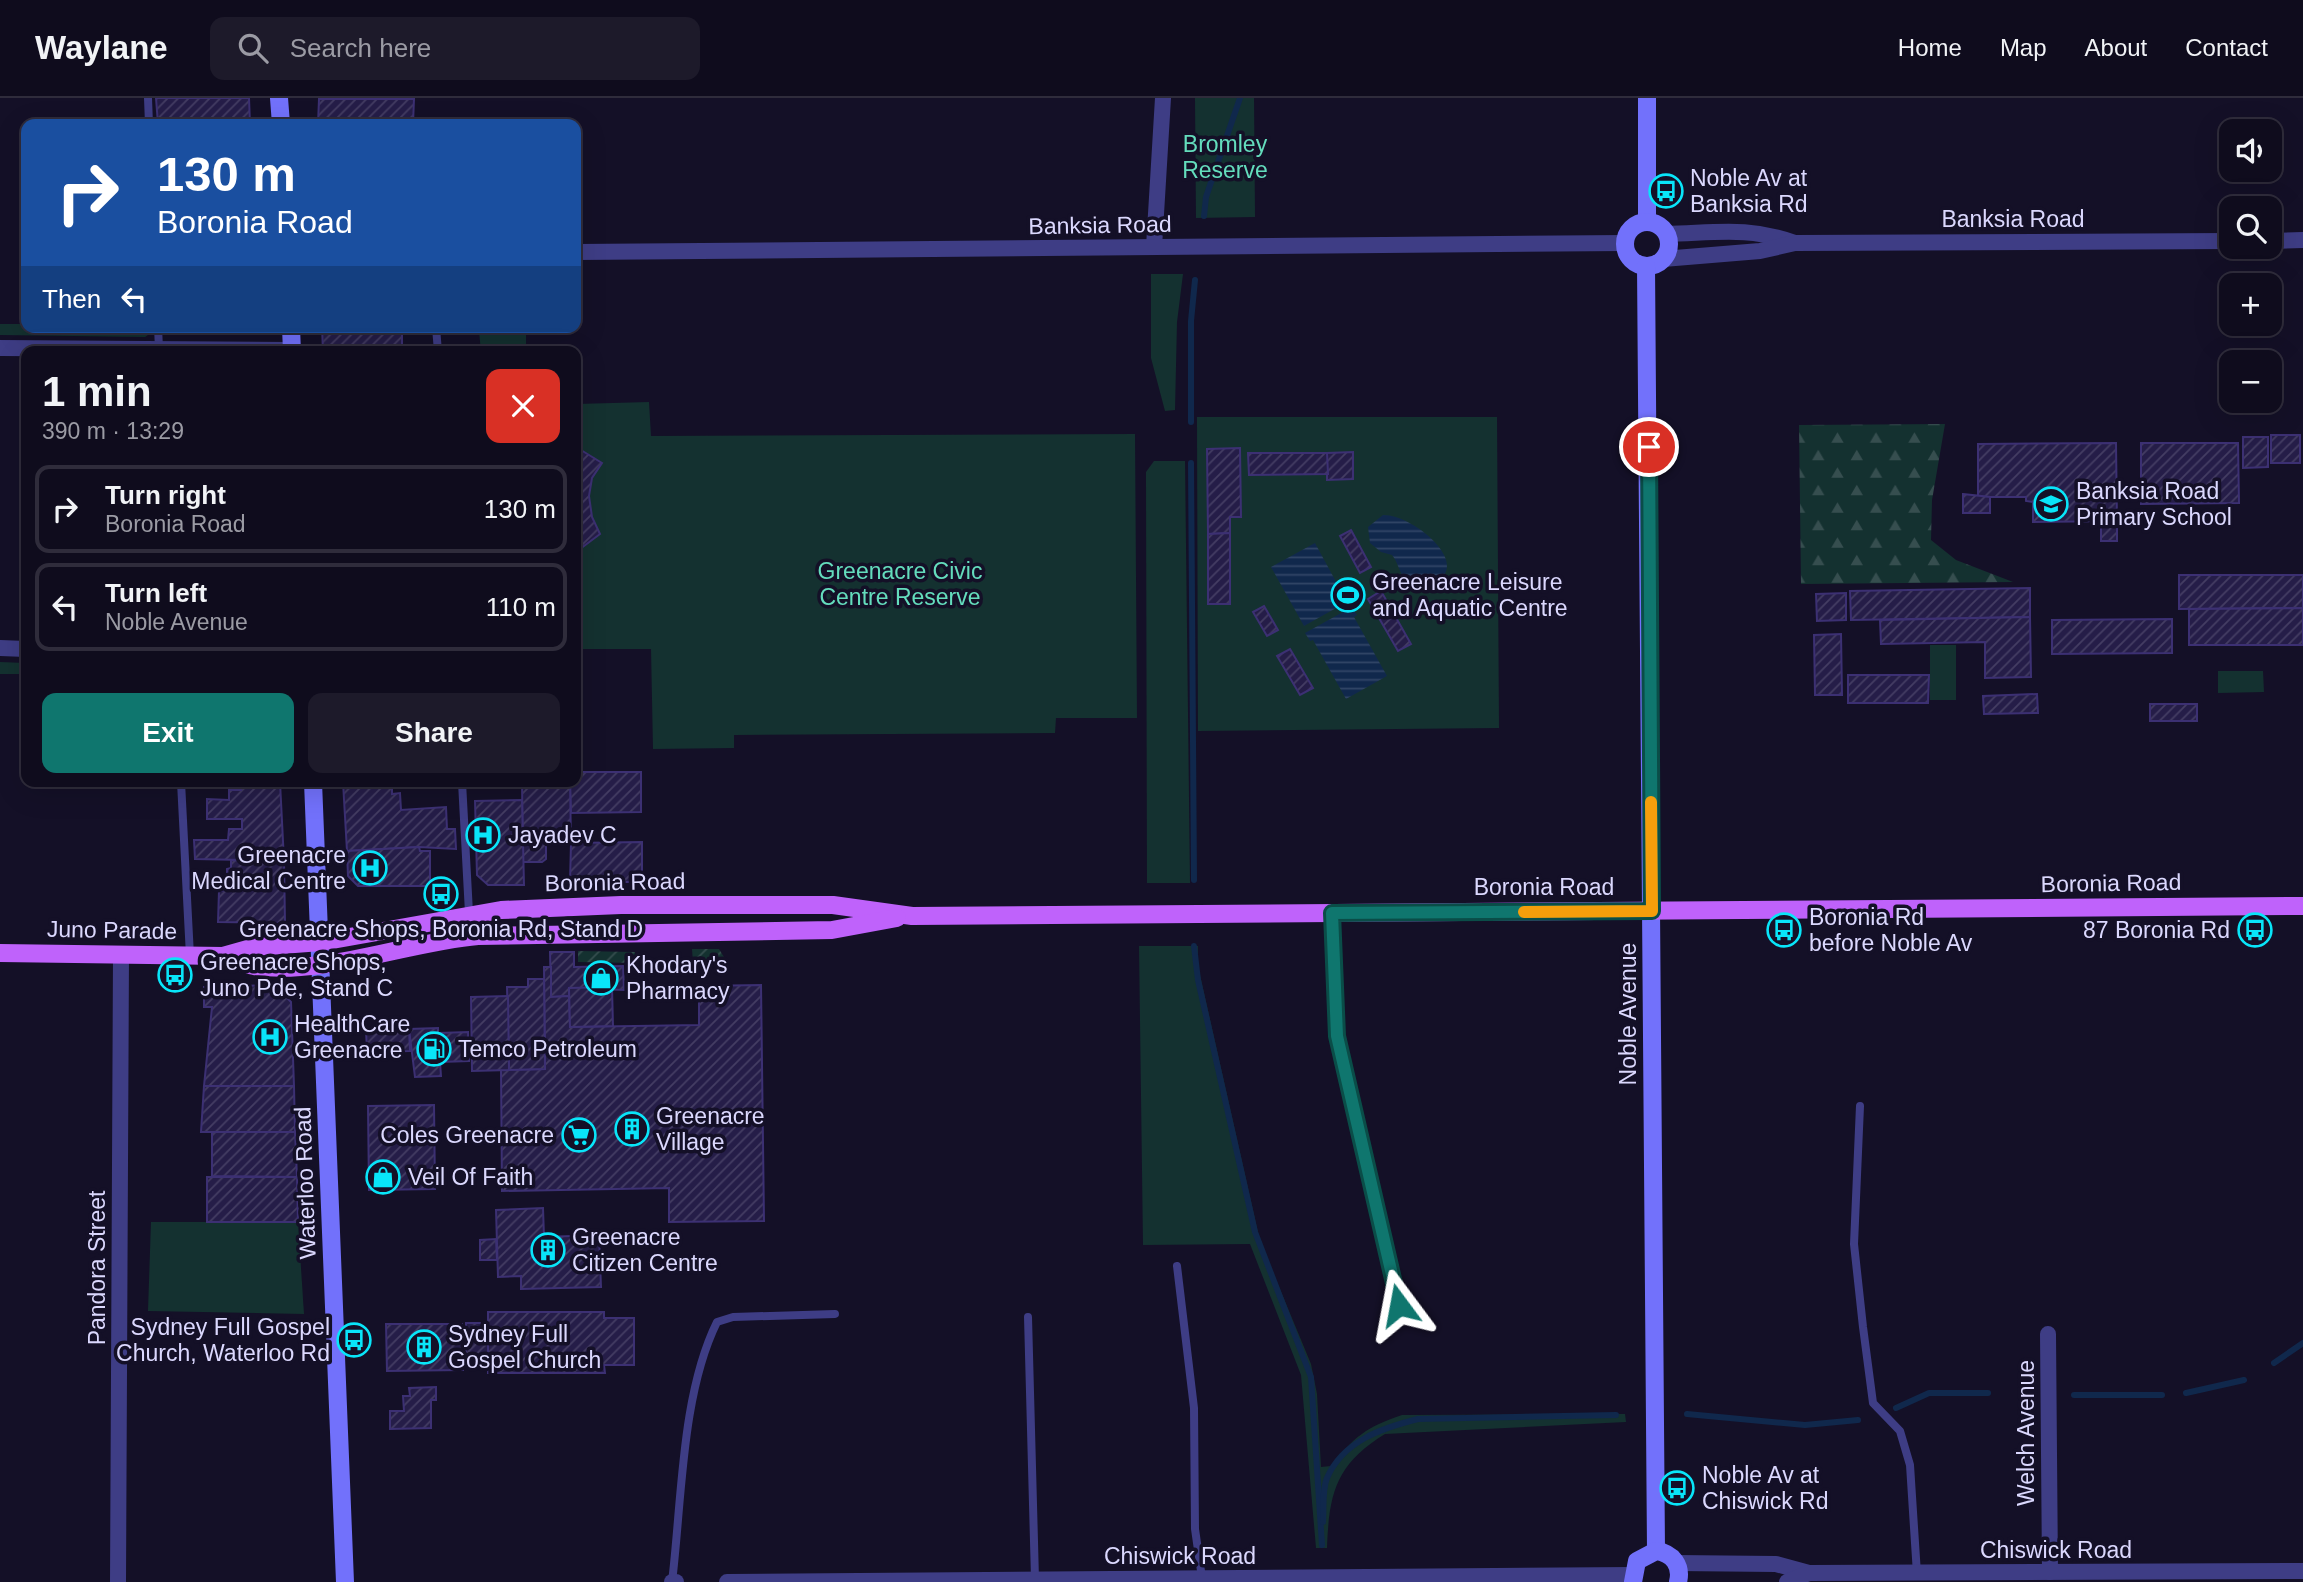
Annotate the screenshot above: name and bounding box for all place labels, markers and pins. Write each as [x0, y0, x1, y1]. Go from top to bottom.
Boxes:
place label: Noble Av at Banksia Rd [1690, 165, 1808, 217]
bus stop icon: Noble Av at Banksia Rd [1647, 172, 1685, 210]
pin [1619, 417, 1679, 477]
place label: Banksia Road Primary School [2076, 478, 2232, 530]
school or university icon: Banksia Road Primary School [2032, 485, 2070, 523]
place label: Greenacre Leisure and Aquatic Centre [1372, 569, 1568, 621]
sports icon: Greenacre Leisure and Aquatic Centre [1329, 576, 1367, 614]
hospital icon: Jayadev C [464, 816, 502, 854]
place label: Jayadev C [508, 822, 617, 848]
place label: Greenacre Medical Centre [191, 842, 346, 894]
hospital icon: Greenacre Medical Centre [351, 849, 389, 887]
bus stop icon: Greenacre Shops, Boronia Rd, Stand D [422, 875, 460, 913]
place label: Boronia Rd before Noble Av [1809, 904, 1973, 956]
bus stop icon: Boronia Rd before Noble Av [1765, 911, 1803, 949]
bus stop icon: 87 Boronia Rd [2236, 911, 2274, 949]
place label: Greenacre Shops, Boronia Rd, Stand D [239, 916, 643, 942]
place label: 87 Boronia Rd [2083, 917, 2230, 943]
place label: Greenacre Shops, Juno Pde, Stand C [200, 949, 393, 1001]
place label: Khodary's Pharmacy [626, 952, 730, 1004]
bus stop icon: Greenacre Shops, Juno Pde, Stand C [156, 956, 194, 994]
shop icon: Khodary's Pharmacy [582, 959, 620, 997]
place label: HealthCare Greenacre [294, 1011, 410, 1063]
hospital icon: HealthCare Greenacre [251, 1018, 289, 1056]
fuel station icon: Temco Petroleum [415, 1030, 453, 1068]
place label: Temco Petroleum [458, 1036, 637, 1062]
place label: Greenacre Village [656, 1103, 765, 1155]
building icon: Greenacre Village [613, 1110, 651, 1148]
supermarket icon: Coles Greenacre [560, 1116, 598, 1154]
place label: Coles Greenacre [380, 1122, 554, 1148]
shop icon: Veil Of Faith [364, 1158, 402, 1196]
place label: Veil Of Faith [408, 1164, 533, 1190]
place label: Greenacre Citizen Centre [572, 1224, 718, 1276]
building icon: Greenacre Citizen Centre [529, 1231, 567, 1269]
place label: Sydney Full Gospel Church, Waterloo Rd [116, 1314, 330, 1366]
bus stop icon: Sydney Full Gospel Church, Waterloo Rd [335, 1321, 373, 1359]
place label: Sydney Full Gospel Church [448, 1321, 601, 1373]
building icon: Sydney Full Gospel Church [405, 1328, 443, 1366]
place label: Noble Av at Chiswick Rd [1702, 1462, 1829, 1514]
bus stop icon: Noble Av at Chiswick Rd [1658, 1469, 1696, 1507]

